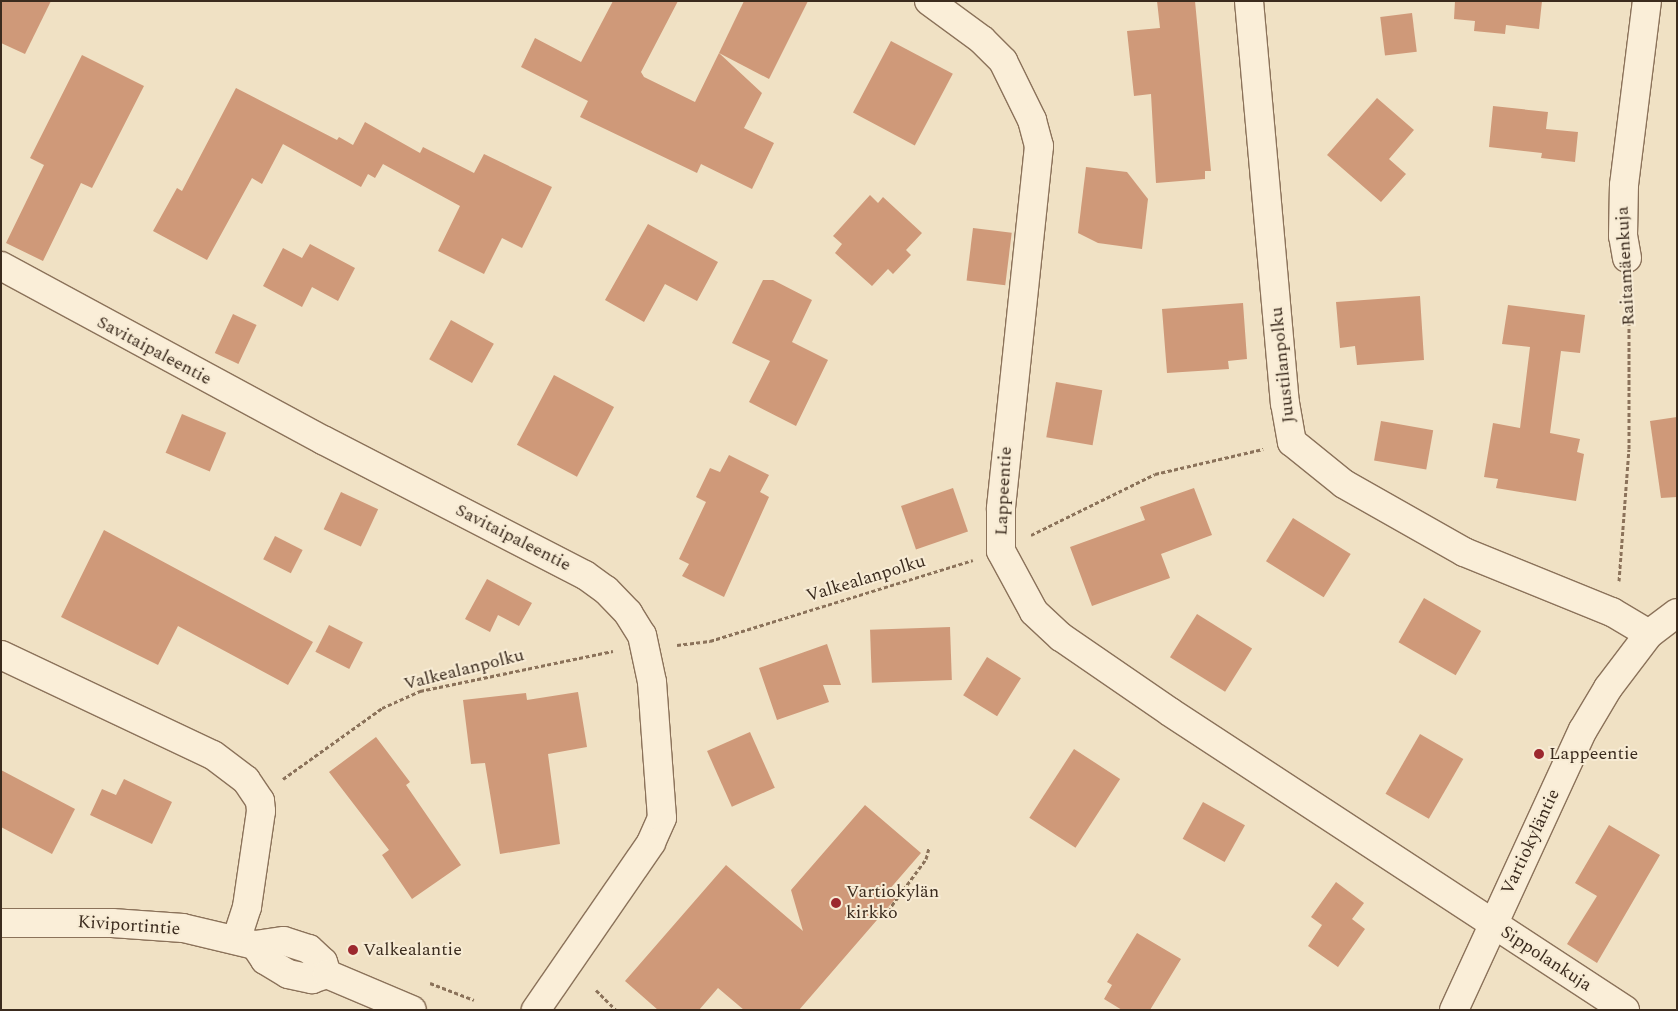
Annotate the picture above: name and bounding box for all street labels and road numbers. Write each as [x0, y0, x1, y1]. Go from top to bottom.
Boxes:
street label: Raitamäenkuja [1612, 206, 1640, 326]
street label: Juustilanpolku [1266, 306, 1300, 424]
street label: Savitaipaleentie [93, 312, 215, 390]
street label: Lappeentie [991, 446, 1017, 536]
street label: Savitaipaleentie [452, 500, 574, 576]
street label: Valkealanpolku [804, 551, 928, 607]
street label: Valkealanpolku [401, 645, 527, 695]
street label: Vartiokyläntie [1497, 786, 1565, 898]
street label: Kiviportintie [77, 912, 181, 940]
street label: Sippolankuja [1496, 922, 1596, 996]

